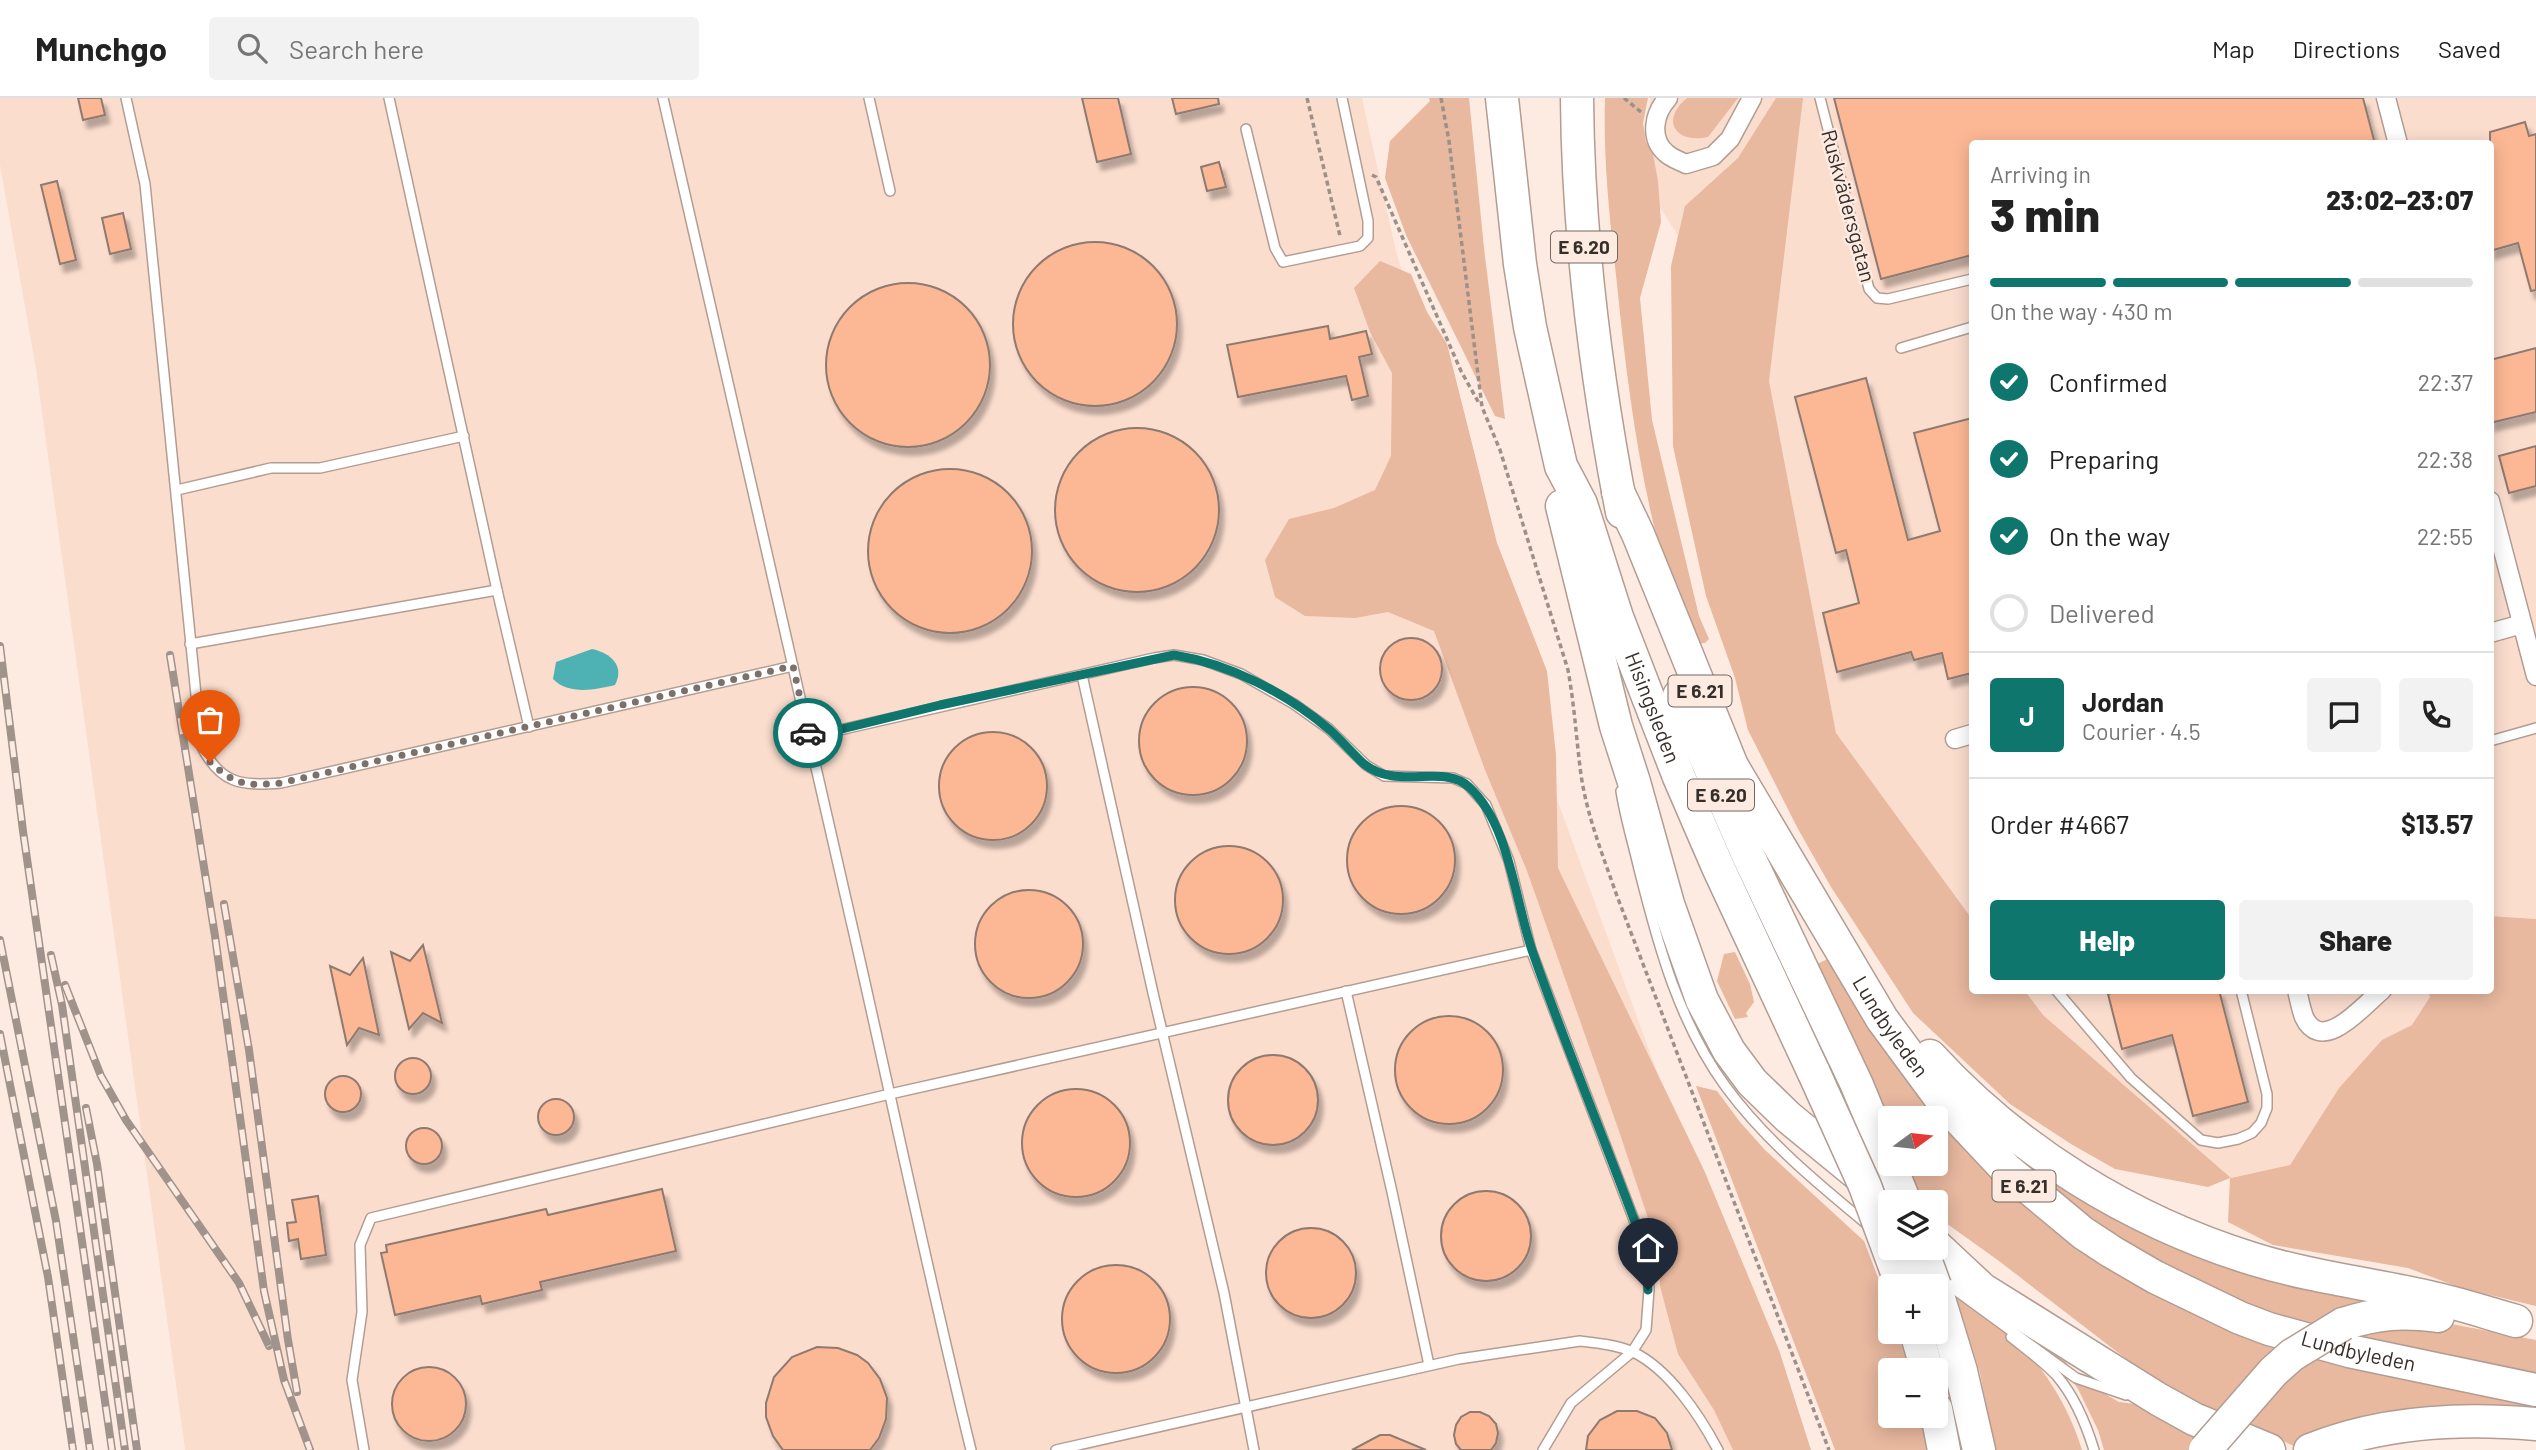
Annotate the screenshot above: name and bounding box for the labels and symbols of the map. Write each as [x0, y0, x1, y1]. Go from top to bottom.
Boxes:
street label: Ruskvädersgatan [1817, 127, 1882, 285]
road number: E 6.20 [1551, 232, 1617, 262]
street label: Hisingsleden [1621, 648, 1686, 766]
road number: E 6.21 [1668, 676, 1732, 706]
pin [180, 690, 240, 762]
courier [773, 698, 843, 768]
road number: E 6.20 [1688, 780, 1754, 810]
street label: Lundbyleden [1848, 971, 1935, 1081]
north arrow [1878, 1106, 1948, 1176]
road number: E 6.21 [1993, 1170, 2056, 1202]
pin [1618, 1218, 1678, 1290]
street label: Lundbyleden [2299, 1324, 2418, 1376]

